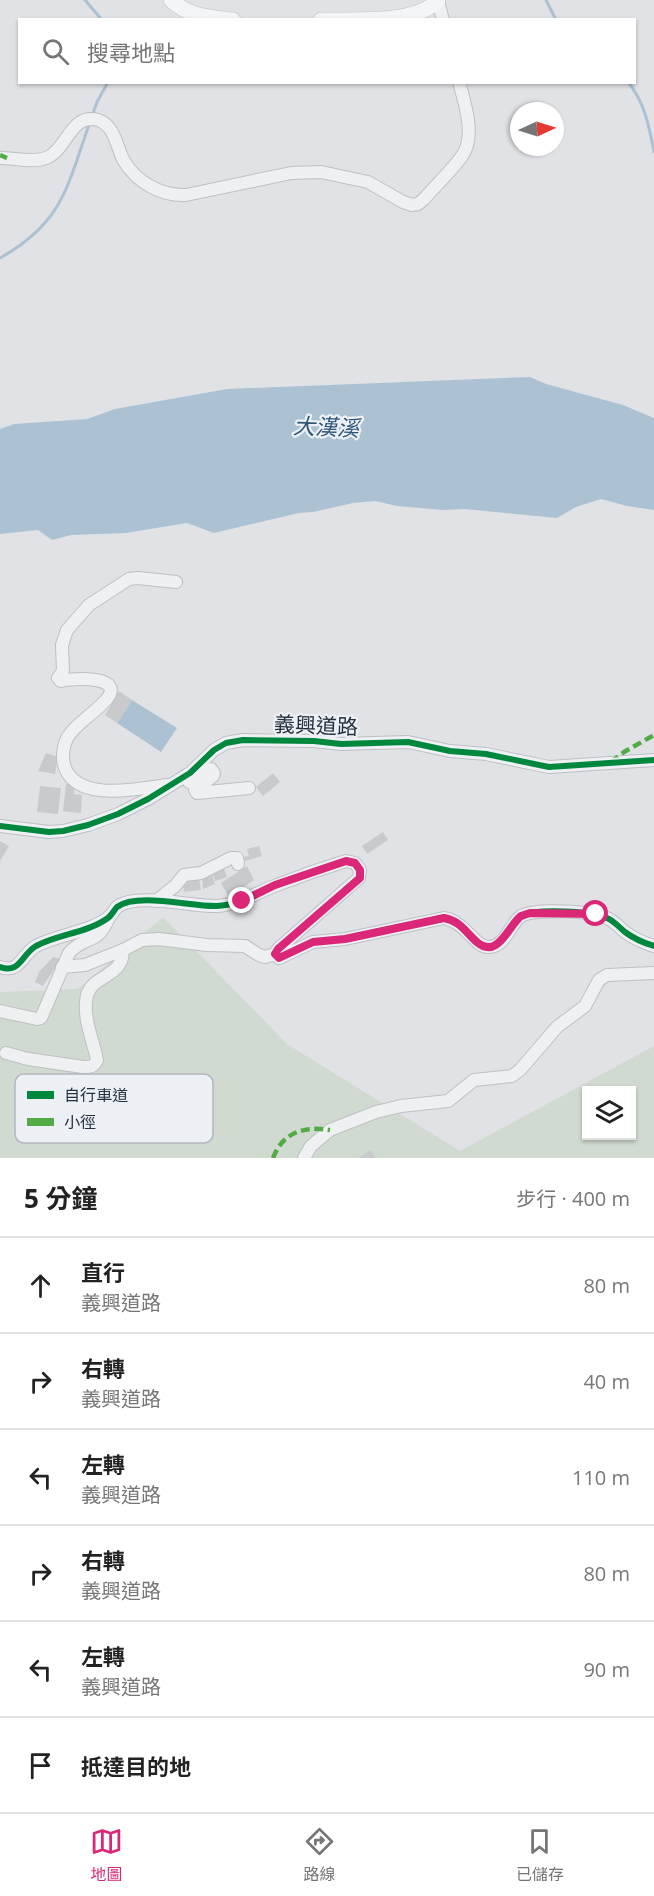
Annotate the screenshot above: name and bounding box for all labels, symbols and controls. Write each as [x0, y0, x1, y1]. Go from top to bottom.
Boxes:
search box [18, 18, 636, 84]
icon: search [39, 35, 72, 68]
text: 搜尋地點 [87, 37, 175, 67]
north arrow [510, 102, 564, 156]
water label: 大漢溪 [293, 410, 363, 442]
street label: 義興道路 [274, 710, 358, 740]
route end [228, 887, 254, 913]
route start [582, 900, 608, 926]
legend [15, 1074, 213, 1143]
text: 自行車道 [64, 1084, 128, 1106]
map controls [582, 1086, 636, 1140]
button: layers [582, 1086, 636, 1140]
text: 小徑 [64, 1111, 96, 1133]
text: 5 分鐘 [24, 1180, 98, 1216]
text: 步行 · 400 m [516, 1185, 630, 1212]
text: 直行 [81, 1257, 125, 1287]
icon: ahead [24, 1269, 57, 1302]
text: 80 m [583, 1272, 630, 1299]
text: 義興道路 [81, 1289, 161, 1316]
text: 右轉 [81, 1353, 125, 1383]
icon: right [24, 1365, 57, 1398]
text: 40 m [583, 1368, 630, 1395]
text: 義興道路 [81, 1385, 161, 1412]
text: 左轉 [81, 1449, 125, 1479]
icon: left [24, 1461, 57, 1494]
text: 110 m [572, 1464, 630, 1491]
text: 義興道路 [81, 1481, 161, 1508]
text: 右轉 [81, 1545, 125, 1575]
icon: right [24, 1557, 57, 1590]
text: 80 m [583, 1560, 630, 1587]
text: 義興道路 [81, 1577, 161, 1604]
text: 左轉 [81, 1641, 125, 1671]
icon: left [24, 1653, 57, 1686]
text: 90 m [583, 1656, 630, 1683]
text: 義興道路 [81, 1673, 161, 1700]
icon: arrive [24, 1749, 57, 1782]
text: 抵達目的地 [81, 1751, 191, 1781]
tab: 地圖 [90, 1825, 123, 1885]
tab: 路線 [303, 1825, 336, 1885]
tab: 已儲存 [516, 1825, 564, 1885]

